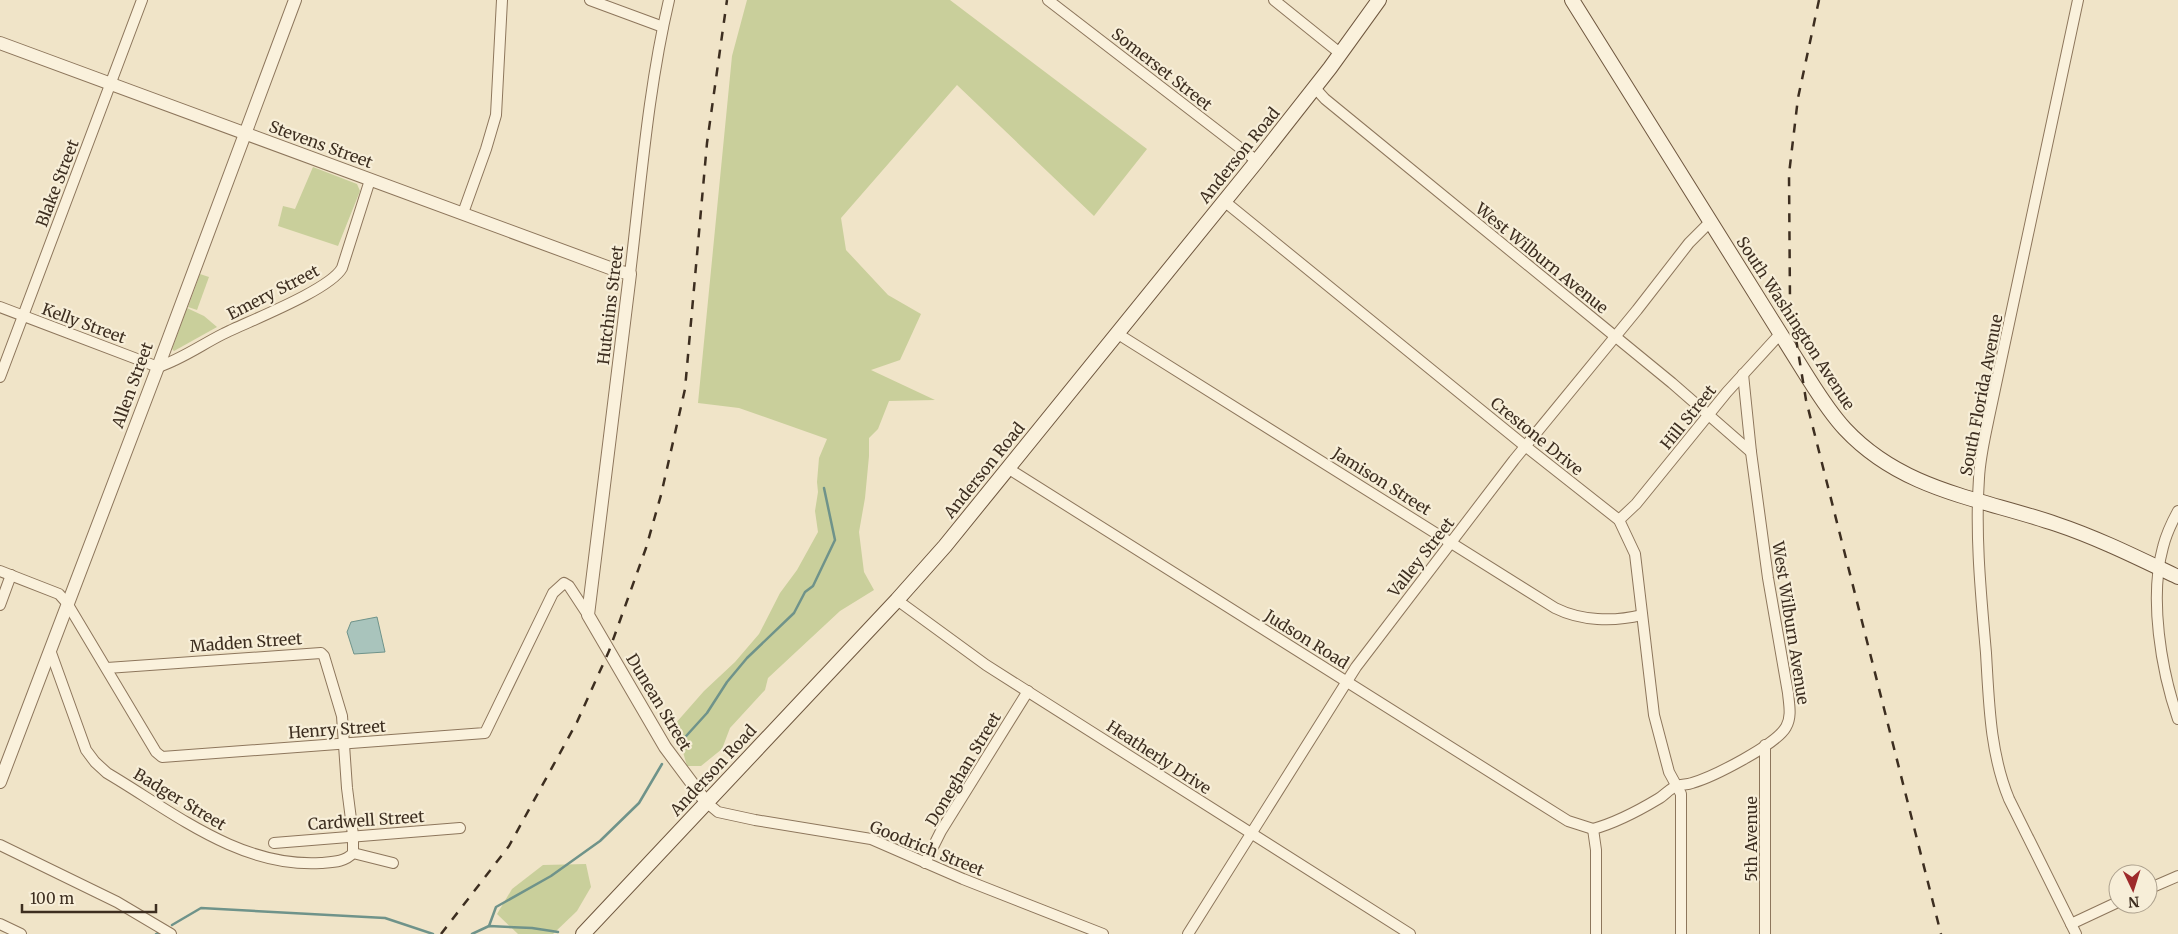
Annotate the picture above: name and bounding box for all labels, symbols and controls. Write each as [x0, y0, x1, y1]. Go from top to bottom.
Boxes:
street label: Somerset Street [1108, 23, 1217, 115]
street label: Anderson Road [1194, 103, 1284, 208]
street label: Stevens Street [266, 116, 376, 172]
street label: Blake Street [31, 136, 83, 229]
street label: West Wilburn Avenue [1471, 198, 1612, 318]
street label: South Washington Avenue [1732, 233, 1860, 413]
street label: Hutchins Street [593, 244, 627, 366]
street label: Emery Street [224, 260, 323, 324]
street label: Kelly Street [39, 299, 129, 348]
street label: South Florida Avenue [1956, 313, 2006, 477]
street label: Allen Street [107, 339, 157, 432]
street label: Hill Street [1656, 380, 1721, 453]
street label: Crestone Drive [1487, 393, 1587, 479]
street label: Anderson Road [939, 418, 1029, 523]
street label: Jamison Street [1328, 442, 1436, 520]
street label: Valley Street [1383, 513, 1459, 602]
street label: West Wilburn Avenue [1768, 539, 1814, 706]
street label: Judson Road [1260, 605, 1353, 673]
street label: Madden Street [189, 628, 304, 656]
street label: Dunean Street [622, 650, 696, 755]
street label: Doneghan Street [921, 708, 1005, 830]
street label: Henry Street [288, 716, 387, 742]
street label: Heatherly Drive [1103, 716, 1215, 798]
street label: Anderson Road [665, 720, 761, 821]
street label: Badger Street [130, 764, 230, 835]
street label: 5th Avenue [1741, 796, 1761, 882]
street label: Cardwell Street [307, 806, 426, 834]
street label: Goodrich Street [867, 816, 988, 880]
north arrow [2108, 864, 2158, 914]
scale bar [22, 882, 156, 914]
text: 100 m [30, 889, 74, 908]
text: N [2128, 893, 2140, 911]

